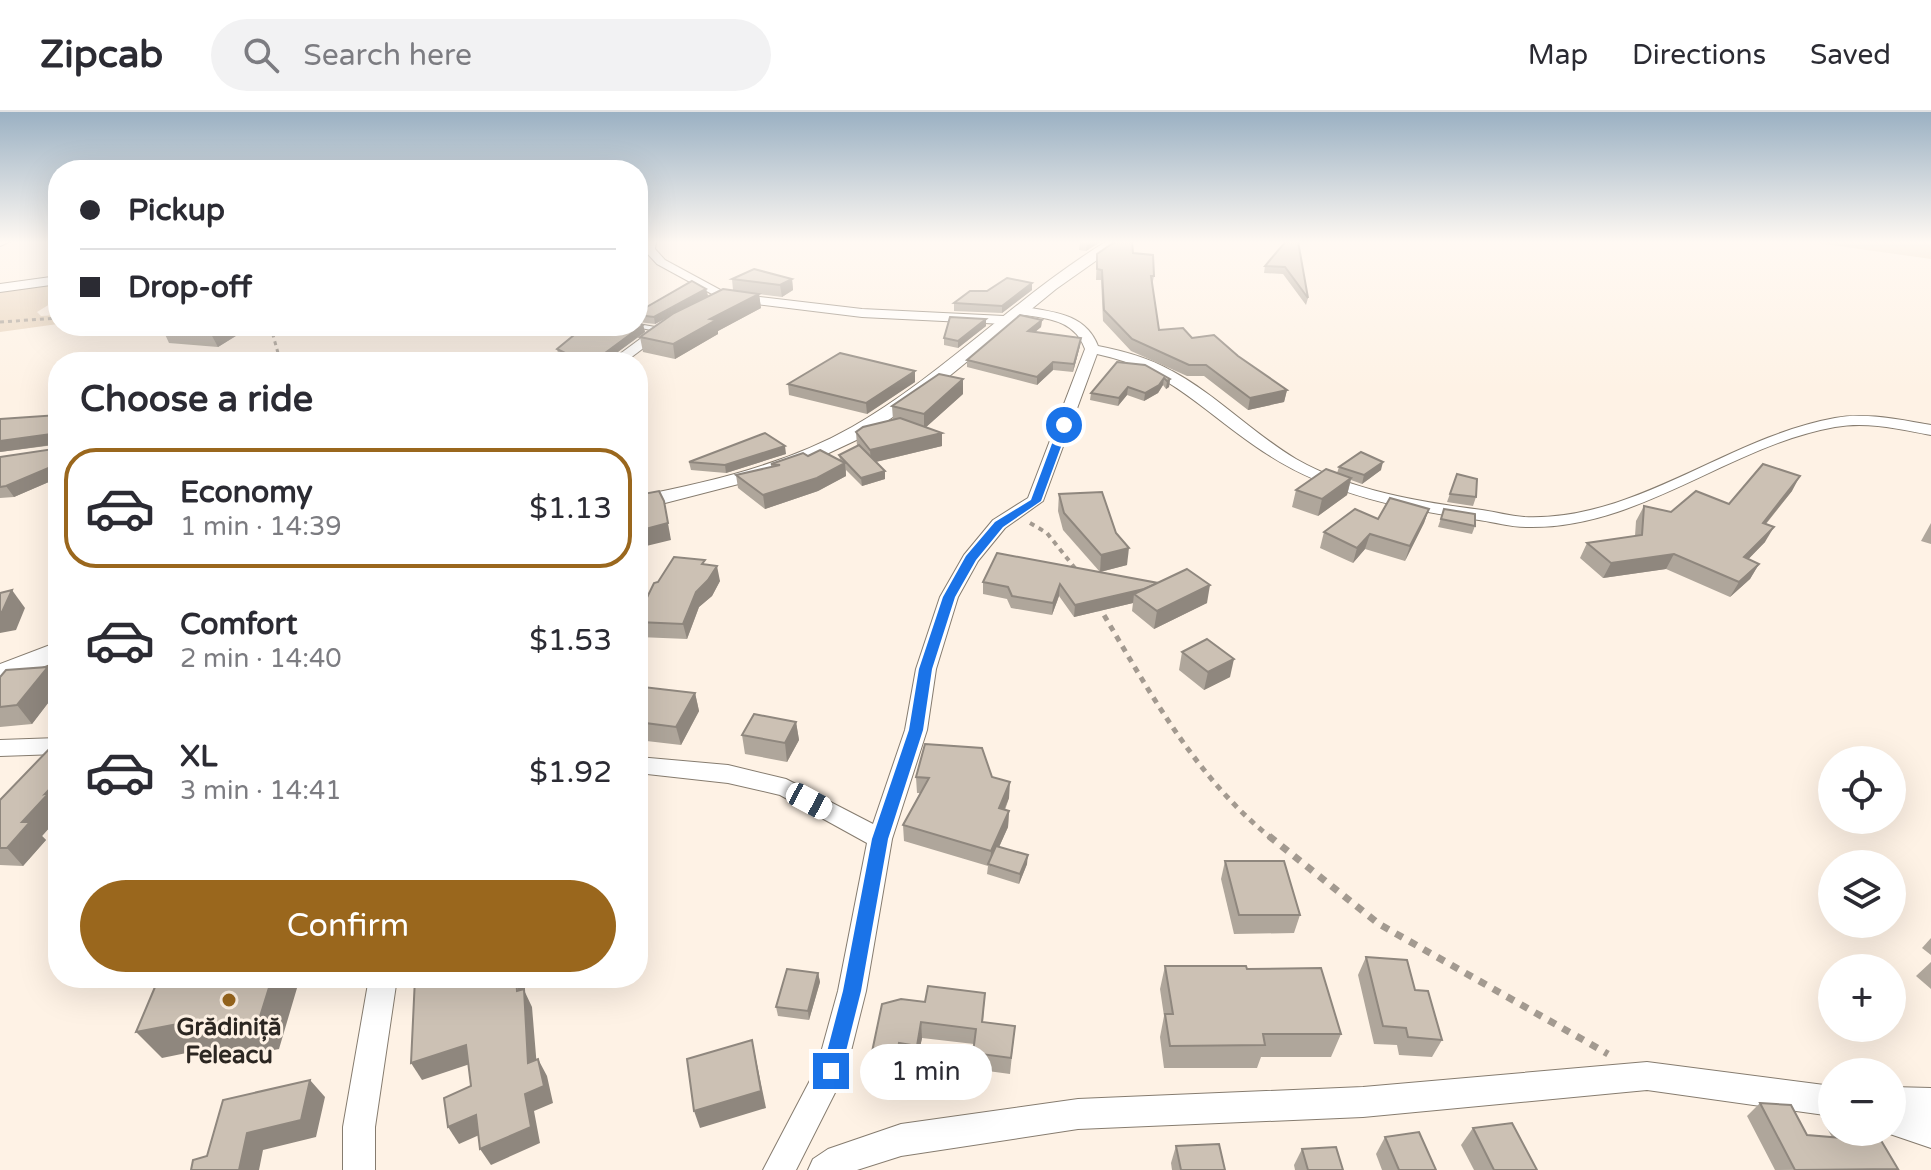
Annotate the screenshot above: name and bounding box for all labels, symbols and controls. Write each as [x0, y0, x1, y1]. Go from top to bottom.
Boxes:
search box [211, 19, 771, 91]
text: Zipcab [40, 32, 163, 78]
icon: search [239, 33, 283, 77]
text: Search here [303, 37, 472, 74]
text: Map [1528, 38, 1588, 72]
text: Directions [1632, 38, 1766, 72]
text: Saved [1810, 38, 1891, 72]
text: Pickup [128, 192, 225, 229]
text: Drop-off [128, 269, 252, 306]
text: Choose a ride [80, 378, 313, 421]
route start [1046, 407, 1082, 443]
icon: car [84, 472, 156, 544]
text: Economy [180, 474, 313, 511]
text: $1.13 [529, 490, 612, 527]
text: 1 min · 14:39 [180, 511, 342, 542]
icon: car [84, 604, 156, 676]
text: Comfort [180, 606, 298, 643]
text: $1.53 [529, 622, 612, 659]
text: 2 min · 14:40 [180, 643, 342, 674]
icon: car [84, 736, 156, 808]
text: XL [180, 738, 217, 775]
map controls [1818, 746, 1906, 1146]
button: locate [1818, 746, 1906, 834]
text: $1.92 [529, 754, 612, 791]
text: 3 min · 14:41 [180, 775, 342, 806]
car [782, 779, 836, 823]
button: layers [1818, 850, 1906, 938]
button: Confirm [80, 880, 616, 972]
button: + [1818, 954, 1906, 1042]
marker: Grădiniță Feleacu [220, 991, 238, 1009]
place label: Grădiniță Feleacu [176, 1013, 282, 1070]
callout: 1 min [859, 1043, 991, 1099]
route end [813, 1053, 849, 1089]
text: 1 min [891, 1056, 961, 1087]
button: − [1818, 1058, 1906, 1146]

